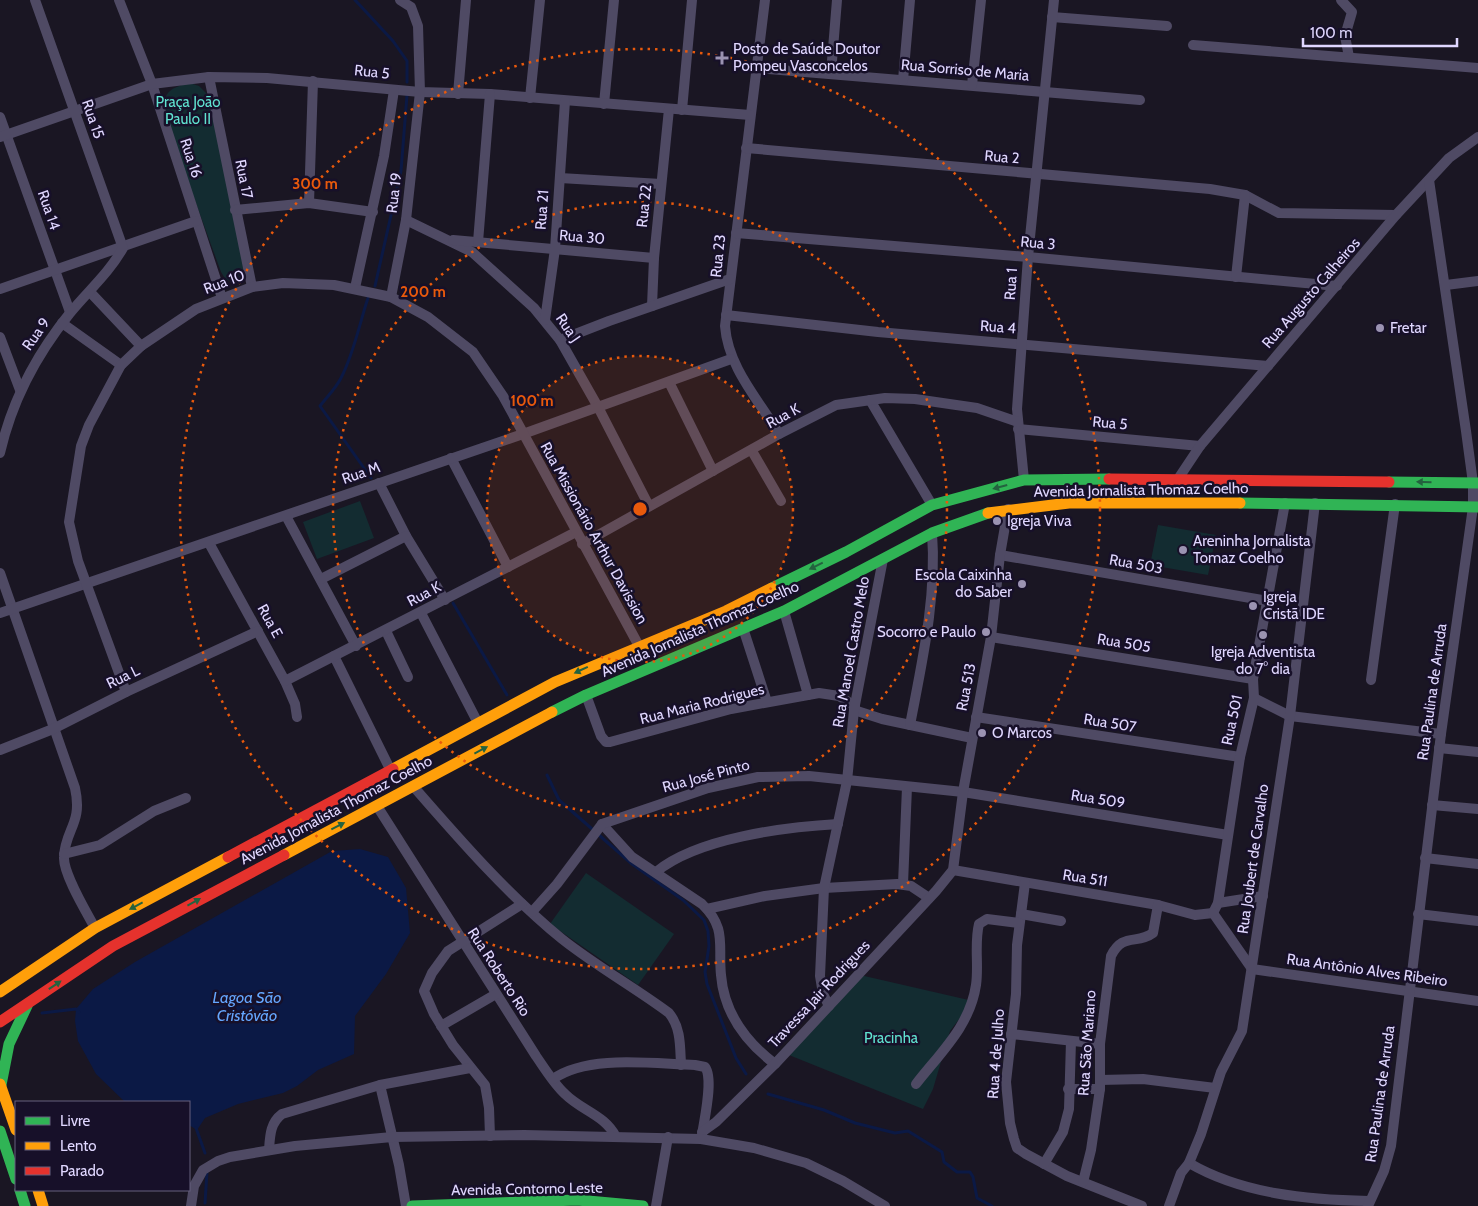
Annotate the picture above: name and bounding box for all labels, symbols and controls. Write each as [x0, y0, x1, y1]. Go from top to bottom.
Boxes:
scale bar [1303, 15, 1457, 47]
text: 100 m [1310, 24, 1352, 42]
place label: Posto de Saúde Doutor Pompeu Vasconcelos [733, 40, 880, 75]
marker: Posto de Saúde Doutor Pompeu Vasconcelos [715, 51, 729, 65]
street label: Rua Sorriso de Maria [900, 55, 1031, 85]
street label: Rua 5 [353, 61, 391, 83]
park label: Praça João Paulo II [156, 93, 221, 128]
street label: Rua 15 [78, 97, 108, 141]
street label: Rua 16 [176, 136, 206, 180]
street label: Rua 2 [984, 147, 1020, 168]
street label: Rua 17 [231, 158, 257, 201]
street label: Rua 19 [383, 172, 405, 214]
text: 300 m [292, 175, 338, 193]
street label: Rua 22 [633, 184, 655, 228]
street label: Rua 14 [34, 188, 64, 233]
street label: Rua 21 [532, 189, 552, 231]
street label: Rua 30 [558, 226, 606, 248]
street label: Rua 3 [1020, 232, 1056, 254]
street label: Rua 23 [707, 234, 729, 278]
street label: Rua Augusto Calheiros [1258, 234, 1364, 352]
street label: Rua 10 [201, 266, 247, 298]
street label: Rua 1 [1001, 267, 1021, 301]
text: 200 m [400, 283, 446, 301]
street label: Rua J [552, 310, 584, 346]
street label: Rua 9 [18, 314, 54, 354]
street label: Rua 4 [979, 317, 1017, 337]
place label: Fretar [1390, 319, 1427, 337]
marker: Fretar [1374, 322, 1386, 334]
text: 100 m [510, 392, 554, 410]
street label: Rua K [763, 399, 803, 432]
street label: Rua 5 [1092, 412, 1128, 434]
street label: Rua Missionário Arthur Davission [536, 439, 652, 627]
street label: Rua M [339, 458, 383, 488]
one-way arrow [1416, 478, 1432, 486]
street label: Avenida Jornalista Thomaz Coelho [1033, 479, 1249, 501]
one-way arrow [993, 483, 1008, 491]
centre of rings [631, 500, 649, 518]
place label: Igreja Viva [1007, 512, 1072, 530]
marker: Igreja Viva [991, 515, 1003, 527]
place label: Areninha Jornalista Tomaz Coelho [1193, 532, 1311, 567]
marker: Areninha Jornalista Tomaz Coelho [1177, 544, 1189, 556]
street label: Rua 503 [1108, 550, 1164, 578]
one-way arrow [809, 563, 823, 571]
place label: Escola Caixinha do Saber [915, 566, 1013, 601]
street label: Rua Manoel Castro Melo [829, 575, 873, 729]
street label: Rua K [404, 577, 444, 610]
street label: Avenida Jornalista Thomaz Coelho [598, 577, 802, 681]
marker: Escola Caixinha do Saber [1016, 578, 1028, 590]
place label: Igreja Cristã IDE [1263, 588, 1325, 623]
marker: Igreja Cristã IDE [1247, 600, 1259, 612]
street label: Rua E [253, 601, 287, 641]
street label: Rua Paulina de Arruda [1413, 622, 1451, 762]
place label: Socorro e Paulo [877, 623, 976, 641]
marker: Socorro e Paulo [980, 626, 992, 638]
marker: Igreja Adventista do 7° dia [1257, 629, 1269, 641]
street label: Rua 505 [1096, 630, 1152, 656]
place label: Igreja Adventista do 7° dia [1211, 643, 1316, 678]
street label: Rua L [103, 661, 143, 693]
street label: Rua 513 [953, 662, 979, 712]
one-way arrow [574, 666, 588, 674]
street label: Rua Maria Rodrigues [638, 680, 766, 728]
street label: Rua 501 [1218, 693, 1246, 747]
street label: Rua 507 [1082, 710, 1138, 736]
place label: O Marcos [992, 724, 1052, 742]
marker: O Marcos [976, 727, 988, 739]
one-way arrow [475, 745, 488, 754]
street label: Avenida Jornalista Thomaz Coelho [237, 752, 435, 868]
street label: Rua José Pinto [660, 756, 752, 796]
street label: Rua Joubert de Carvalho [1234, 783, 1272, 935]
street label: Rua 509 [1070, 786, 1126, 812]
one-way arrow [331, 822, 345, 830]
street label: Rua 511 [1061, 866, 1109, 890]
one-way arrow [187, 898, 202, 906]
one-way arrow [129, 902, 144, 910]
street label: Rua Roberto Rio [464, 924, 534, 1020]
street label: Travessa Jair Rodrigues [764, 936, 874, 1052]
street label: Rua Antônio Alves Ribeiro [1285, 950, 1449, 990]
one-way arrow [48, 980, 62, 990]
water label: Lagoa São Cristóvão [213, 988, 281, 1025]
street label: Rua São Mariano [1074, 990, 1100, 1096]
street label: Rua 4 de Julho [984, 1008, 1008, 1100]
street label: Rua Paulina de Arruda [1361, 1024, 1399, 1164]
park label: Pracinha [864, 1029, 919, 1047]
legend [15, 1101, 190, 1191]
text: Livre [60, 1112, 91, 1130]
text: Lento [60, 1137, 97, 1155]
text: Parado [60, 1162, 104, 1180]
street label: Avenida Contorno Leste [451, 1179, 603, 1199]

